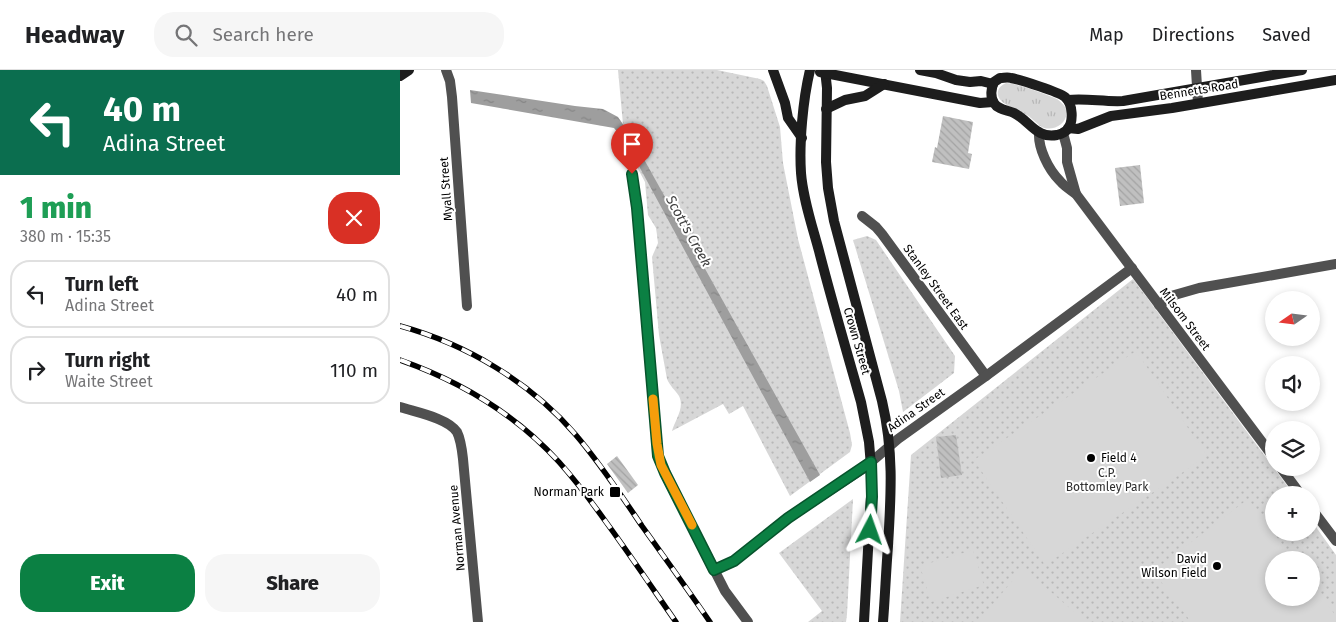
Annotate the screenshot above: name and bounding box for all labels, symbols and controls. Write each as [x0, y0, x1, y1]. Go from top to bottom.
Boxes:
search box [154, 12, 504, 57]
text: Headway [25, 21, 124, 49]
icon: search [172, 21, 200, 49]
text: Search here [212, 23, 314, 46]
text: Map [1089, 24, 1124, 46]
text: Directions [1152, 24, 1234, 46]
text: Saved [1262, 24, 1311, 46]
street label: Bennetts Road [1159, 77, 1239, 103]
text: 40 m [103, 88, 181, 130]
icon: left [20, 90, 85, 155]
pin [611, 123, 653, 174]
text: Adina Street [103, 130, 225, 157]
icon: arrive [618, 130, 646, 158]
street label: Myall Street [437, 156, 455, 222]
text: 1 min [20, 190, 92, 226]
button: close [328, 192, 380, 244]
water label: Scott's Creek [661, 192, 715, 270]
text: 380 m · 15:35 [20, 227, 111, 246]
street label: Stanley Street East [900, 242, 972, 333]
text: Turn left [65, 273, 139, 296]
icon: left [22, 280, 50, 308]
text: 40 m [336, 283, 378, 306]
street label: Milsom Street [1157, 285, 1214, 354]
north arrow [1265, 291, 1320, 346]
map controls [1265, 291, 1320, 606]
text: Adina Street [65, 296, 154, 315]
street label: Crown Street [841, 306, 873, 377]
text: Turn right [65, 349, 150, 372]
icon: right [22, 356, 50, 384]
button: sound [1265, 356, 1320, 411]
text: 110 m [330, 359, 378, 382]
text: Waite Street [65, 372, 153, 391]
street label: Adina Street [885, 385, 948, 435]
button: layers [1265, 421, 1320, 476]
place label: Field 4 [1101, 451, 1137, 465]
marker: Field 4 [1085, 452, 1097, 464]
park label: C.P. Bottomley Park [1066, 466, 1149, 494]
street label: Norman Avenue [446, 484, 468, 572]
place label: Norman Park [534, 485, 605, 499]
marker: Norman Park [608, 485, 622, 499]
button: + [1265, 486, 1320, 541]
position arrow [843, 503, 895, 555]
button: − [1265, 551, 1320, 606]
place label: David Wilson Field [1141, 552, 1207, 580]
button: Exit [20, 554, 195, 612]
button: Share [205, 554, 380, 612]
marker: David Wilson Field [1211, 560, 1223, 572]

